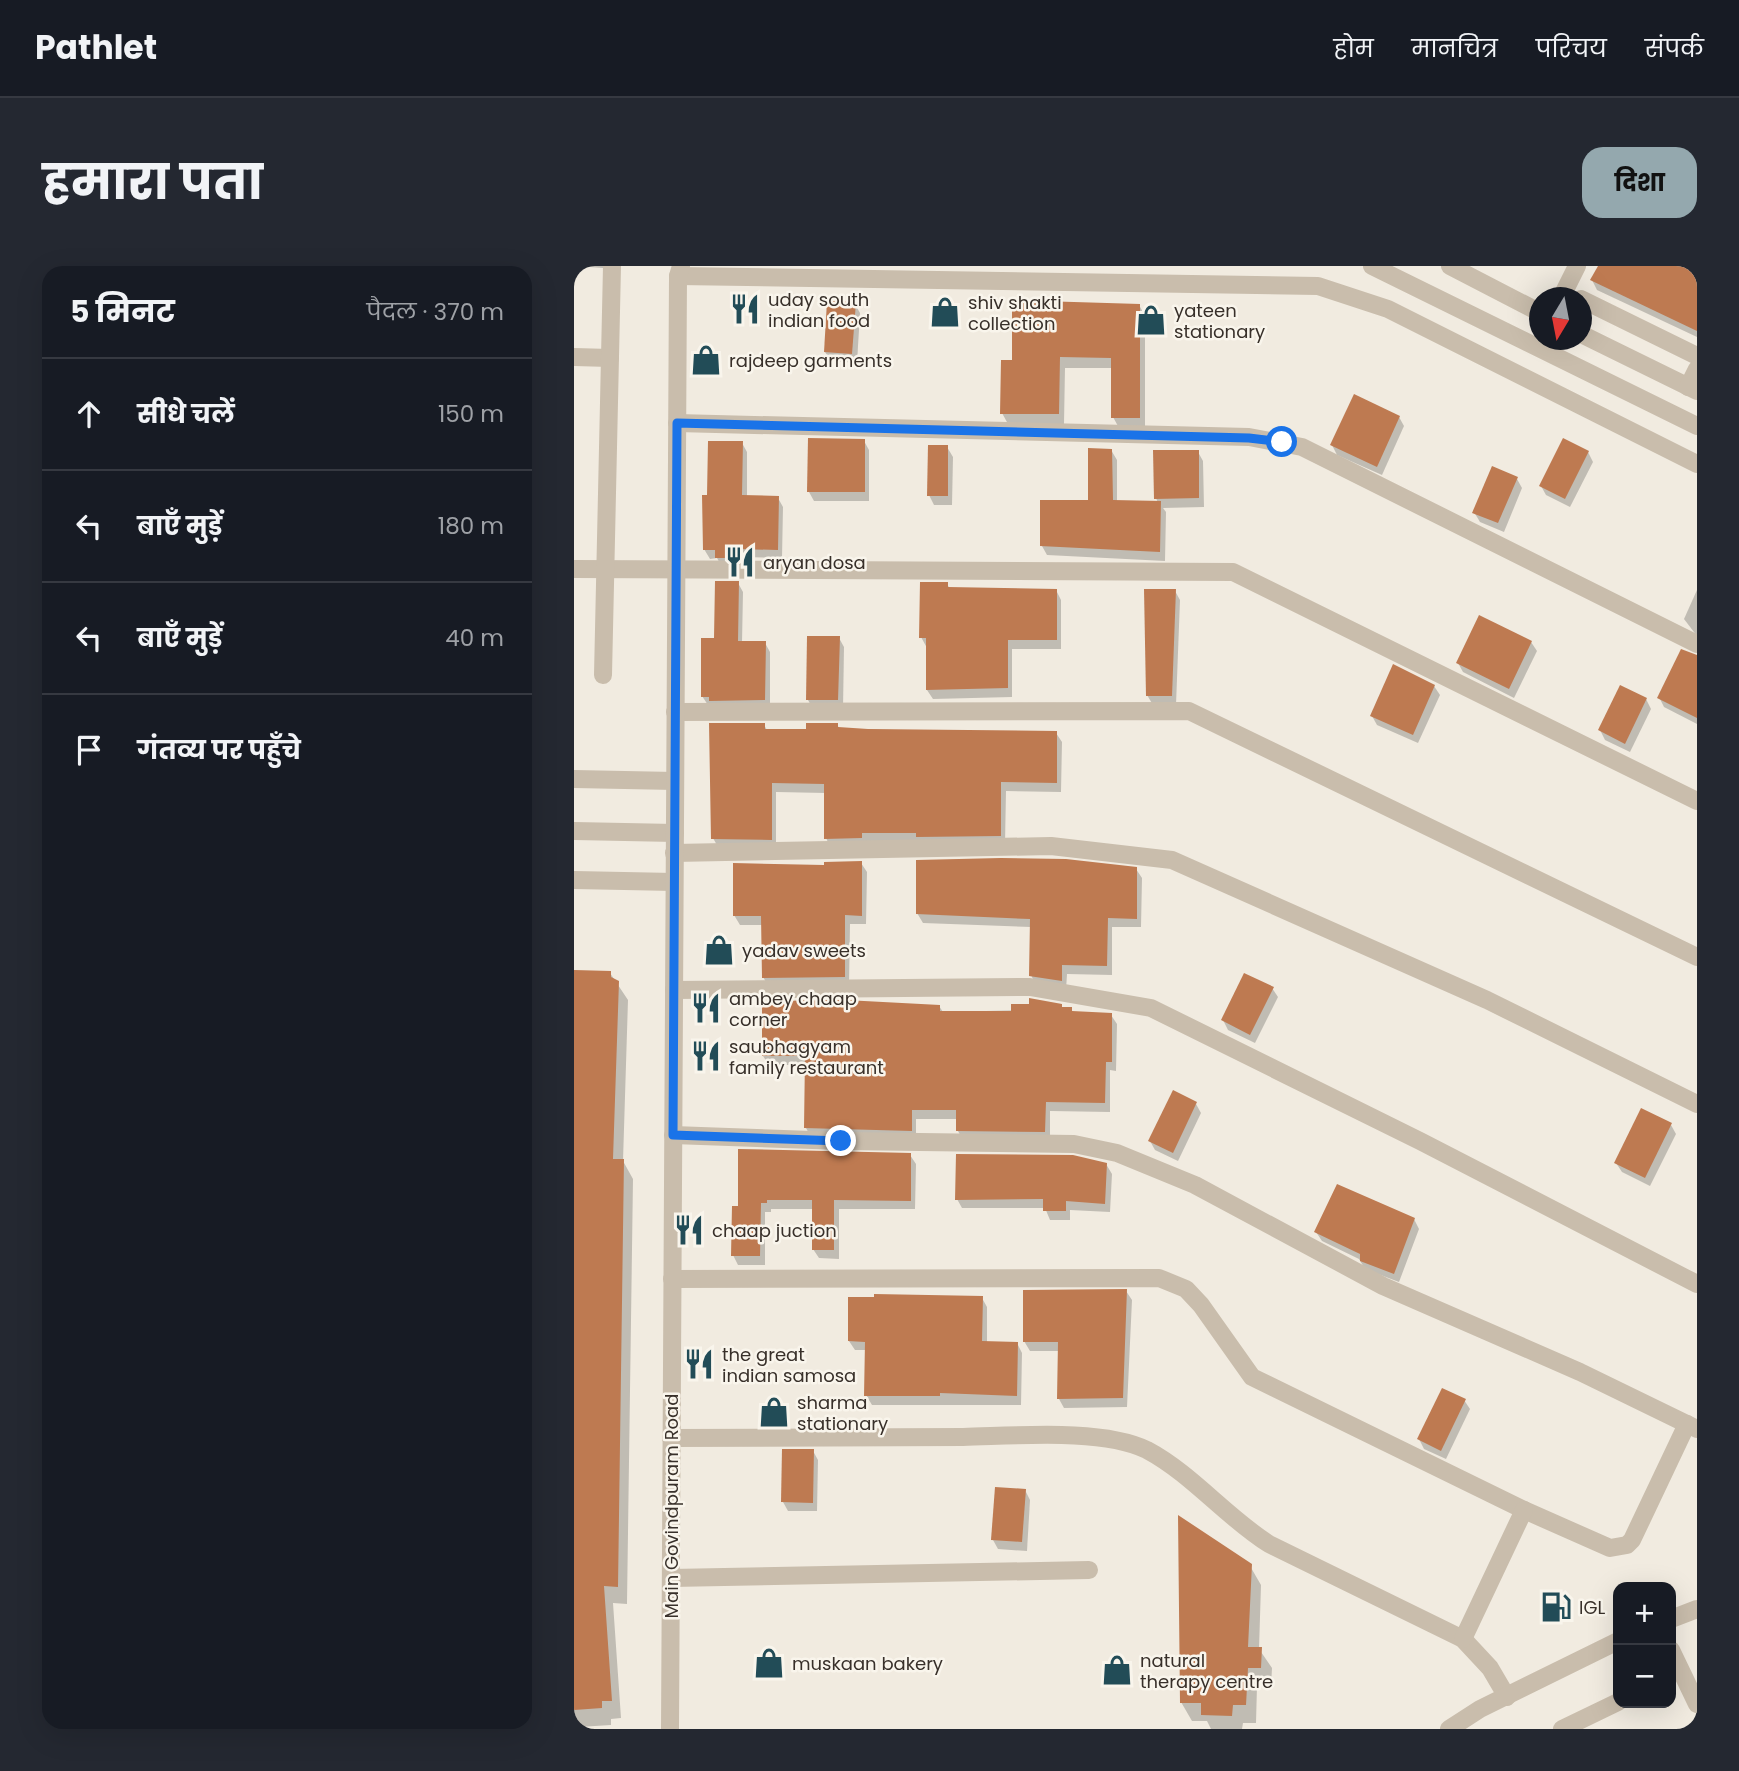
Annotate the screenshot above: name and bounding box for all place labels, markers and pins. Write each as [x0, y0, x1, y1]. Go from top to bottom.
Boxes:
place label: uday south indian food [768, 287, 870, 333]
place label: shiv shakti collection [968, 290, 1062, 336]
restaurant icon: uday south indian food [728, 292, 762, 326]
shop icon: shiv shakti collection [928, 295, 962, 329]
place label: yateen stationary [1174, 298, 1265, 344]
shop icon: yateen stationary [1134, 303, 1168, 337]
shop icon: rajdeep garments [689, 343, 723, 377]
place label: rajdeep garments [729, 348, 892, 373]
restaurant icon: aryan dosa [723, 545, 757, 579]
place label: aryan dosa [763, 550, 866, 575]
shop icon: yadav sweets [702, 933, 736, 967]
place label: yadav sweets [742, 938, 866, 963]
place label: ambey chaap corner [729, 986, 857, 1032]
restaurant icon: ambey chaap corner [689, 991, 723, 1025]
place label: saubhagyam family restaurant [729, 1034, 884, 1080]
restaurant icon: saubhagyam family restaurant [689, 1039, 723, 1073]
restaurant icon: chaap juction [672, 1213, 706, 1247]
place label: chaap juction [712, 1218, 837, 1243]
place label: the great indian samosa [722, 1342, 856, 1388]
restaurant icon: the great indian samosa [682, 1347, 716, 1381]
place label: sharma stationary [797, 1390, 888, 1436]
shop icon: sharma stationary [757, 1395, 791, 1429]
fuel station icon: IGL [1539, 1590, 1573, 1624]
place label: IGL [1579, 1595, 1605, 1620]
shop icon: muskaan bakery [752, 1646, 786, 1680]
place label: natural therapy centre [1140, 1648, 1273, 1694]
place label: muskaan bakery [792, 1651, 943, 1676]
shop icon: natural therapy centre [1100, 1653, 1134, 1687]

